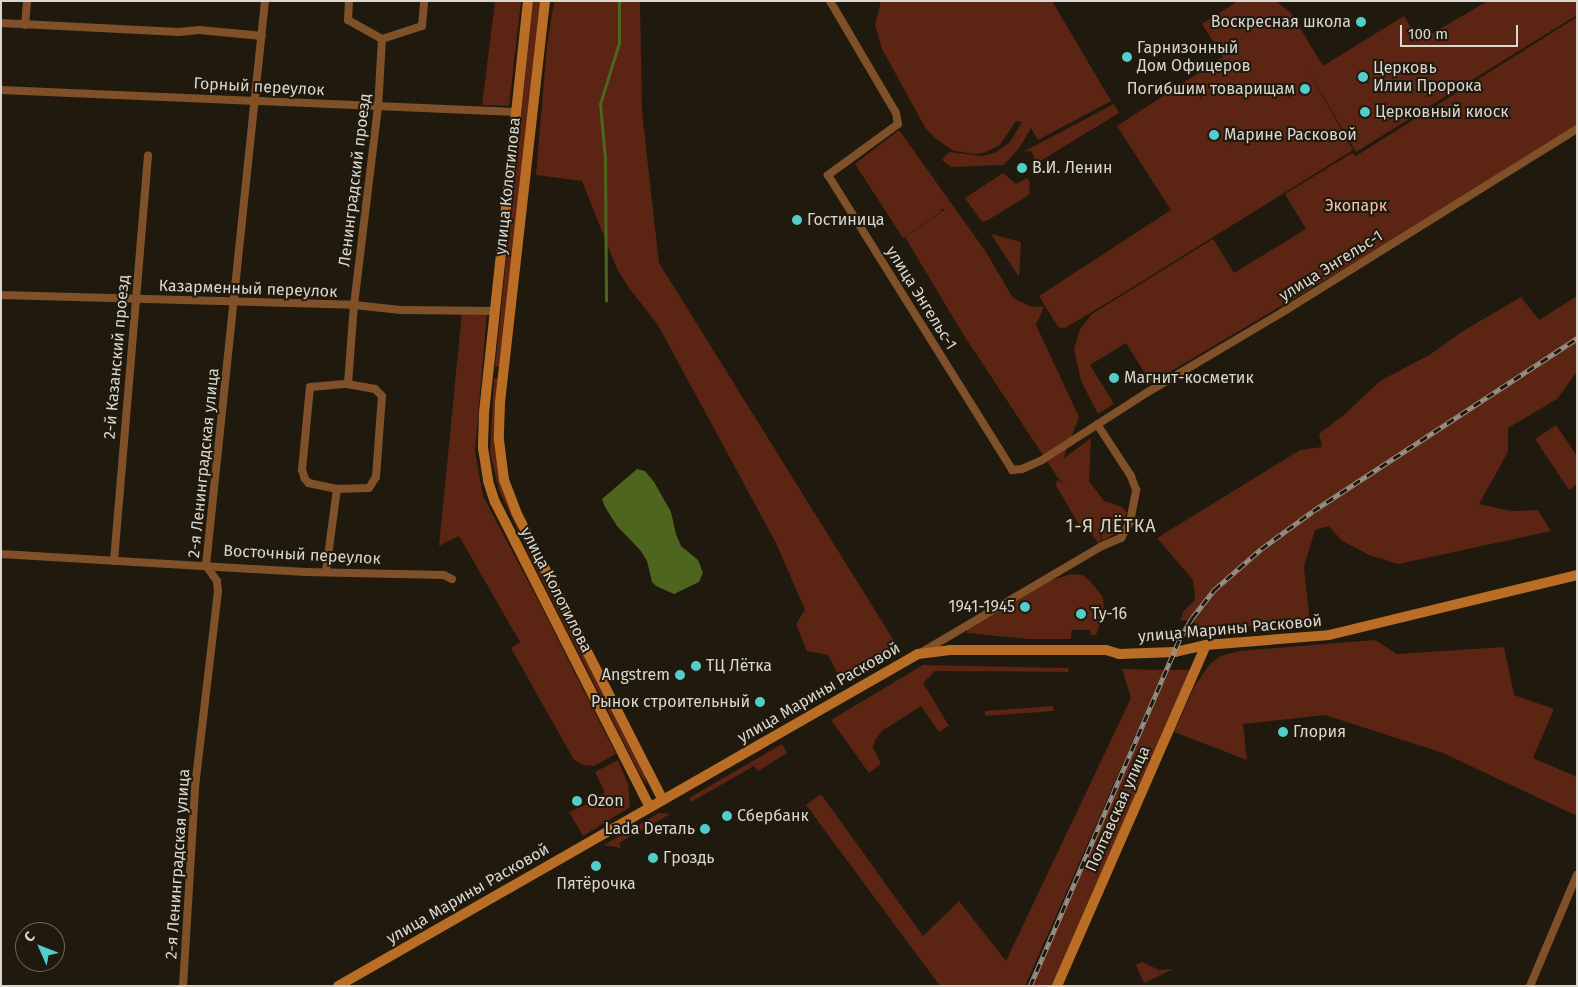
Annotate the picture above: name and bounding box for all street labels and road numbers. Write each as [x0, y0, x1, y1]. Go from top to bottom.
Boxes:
street label: Горный переулок [193, 74, 325, 100]
street label: Ленинградский проезд [335, 92, 375, 268]
street label: улица Колотилова [491, 116, 525, 256]
street label: улица Энгельс-1 [1276, 226, 1386, 306]
street label: улица Энгельс-1 [881, 243, 961, 353]
street label: 2-й Казанский проезд [100, 274, 134, 440]
street label: Казарменный переулок [158, 276, 338, 302]
street label: 2-я Ленинградская улица [184, 367, 224, 559]
street label: улица Колотилова [516, 524, 596, 656]
street label: Восточный переулок [223, 541, 381, 569]
street label: улица Марины Расковой [1137, 611, 1323, 647]
street label: улица Марины Расковой [734, 639, 904, 747]
street label: Полтавская улица [1082, 743, 1154, 875]
street label: 2-я Ленинградская улица [162, 768, 194, 960]
street label: улица Марины Расковой [383, 840, 553, 948]

